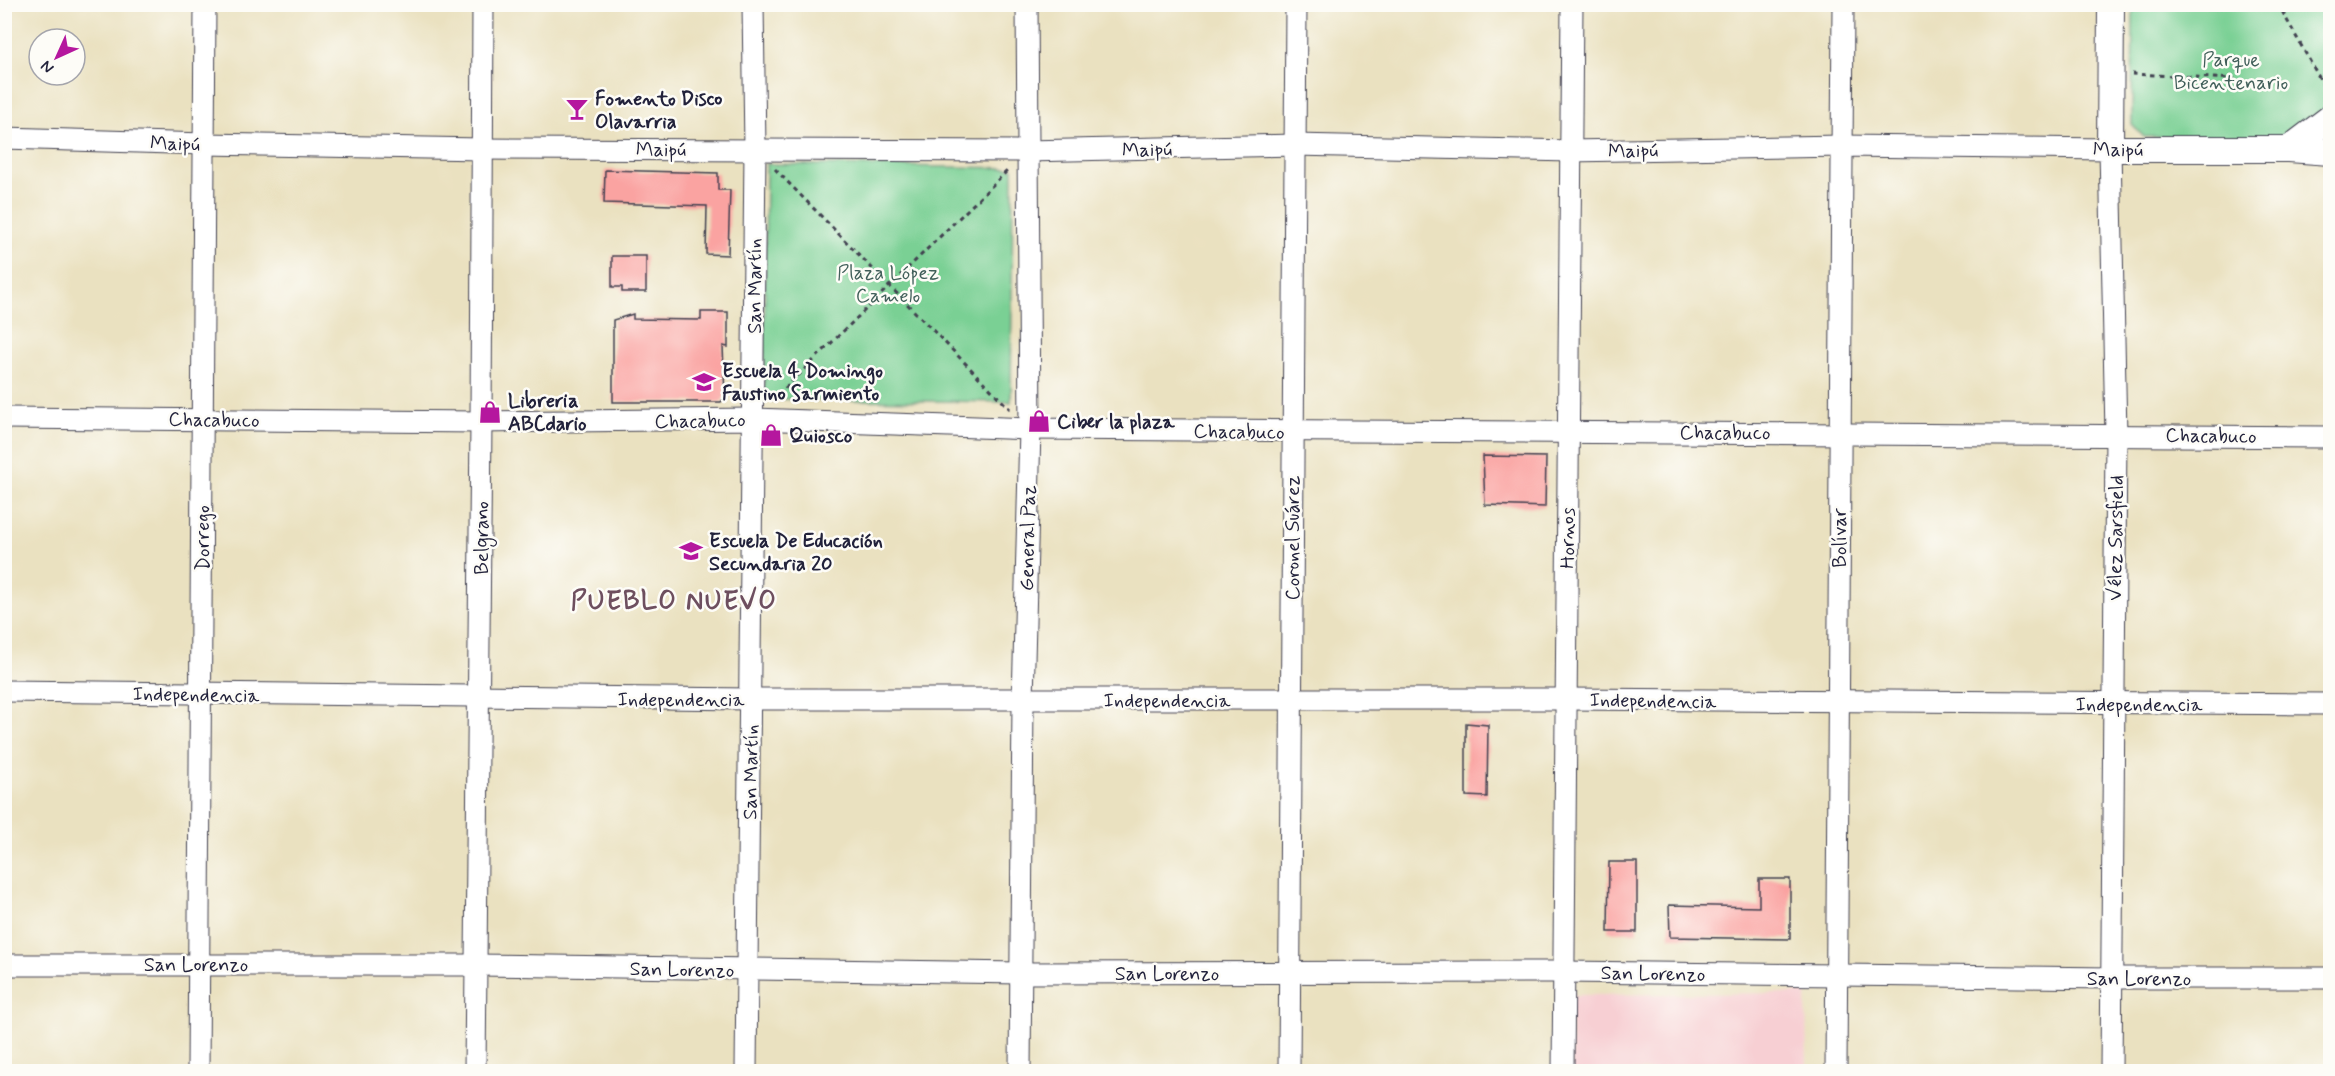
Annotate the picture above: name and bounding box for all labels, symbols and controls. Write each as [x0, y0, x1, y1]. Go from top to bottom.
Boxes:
north arrow [27, 27, 87, 87]
park label: Parque Bicentenario [2174, 47, 2288, 97]
text: N [36, 55, 59, 78]
place label: Fomento Disco Olavarria [595, 86, 722, 136]
bar icon: Fomento Disco Olavarria [564, 96, 590, 122]
street label: Maipú [149, 130, 201, 159]
street label: Maipú [636, 137, 686, 164]
street label: Maipú [1122, 137, 1172, 164]
street label: Maipú [2093, 137, 2143, 164]
street label: Maipú [1608, 138, 1658, 165]
street label: San Martín [742, 238, 769, 334]
park label: Plaza López Camelo [837, 260, 939, 310]
place label: Escuela 4 Domingo Faustino Sarmiento [722, 358, 883, 408]
school or university icon: Escuela 4 Domingo Faustino Sarmiento [691, 369, 717, 395]
place label: Libreria ABCdario [508, 388, 587, 438]
shop icon: Libreria ABCdario [477, 399, 503, 425]
street label: Chacabuco [168, 406, 260, 435]
street label: Chacabuco [654, 407, 746, 436]
shop icon: Ciber la plaza [1026, 408, 1052, 434]
place label: Ciber la plaza [1057, 409, 1176, 436]
street label: Chacabuco [1193, 418, 1285, 447]
street label: Chacabuco [1679, 420, 1771, 447]
shop icon: Quiosco [758, 422, 784, 448]
street label: Chacabuco [2165, 422, 2257, 451]
place label: Quiosco [789, 423, 853, 450]
street label: Coronel Suárez [1280, 475, 1307, 601]
street label: Vélez Sarsfield [2102, 475, 2131, 601]
street label: General Paz [1014, 485, 1043, 591]
street label: Belgrano [469, 501, 497, 575]
street label: Dorrego [190, 505, 217, 571]
street label: Hornos [1555, 507, 1582, 569]
street label: Bolívar [1827, 508, 1854, 568]
place label: Escuela De Educación Secundaria 20 [709, 528, 883, 578]
school or university icon: Escuela De Educación Secundaria 20 [678, 538, 704, 564]
district label: PUEBLO NUEVO [571, 585, 777, 619]
street label: Independencia [132, 681, 261, 710]
street label: Independencia [618, 687, 745, 714]
street label: Independencia [1589, 687, 1718, 716]
street label: Independencia [1104, 688, 1231, 715]
street label: Independencia [2076, 692, 2203, 719]
street label: San Martín [737, 724, 766, 820]
street label: San Lorenzo [144, 952, 248, 979]
street label: San Lorenzo [629, 956, 735, 985]
street label: San Lorenzo [1600, 960, 1706, 989]
street label: San Lorenzo [1115, 961, 1219, 988]
street label: San Lorenzo [2087, 966, 2191, 993]

